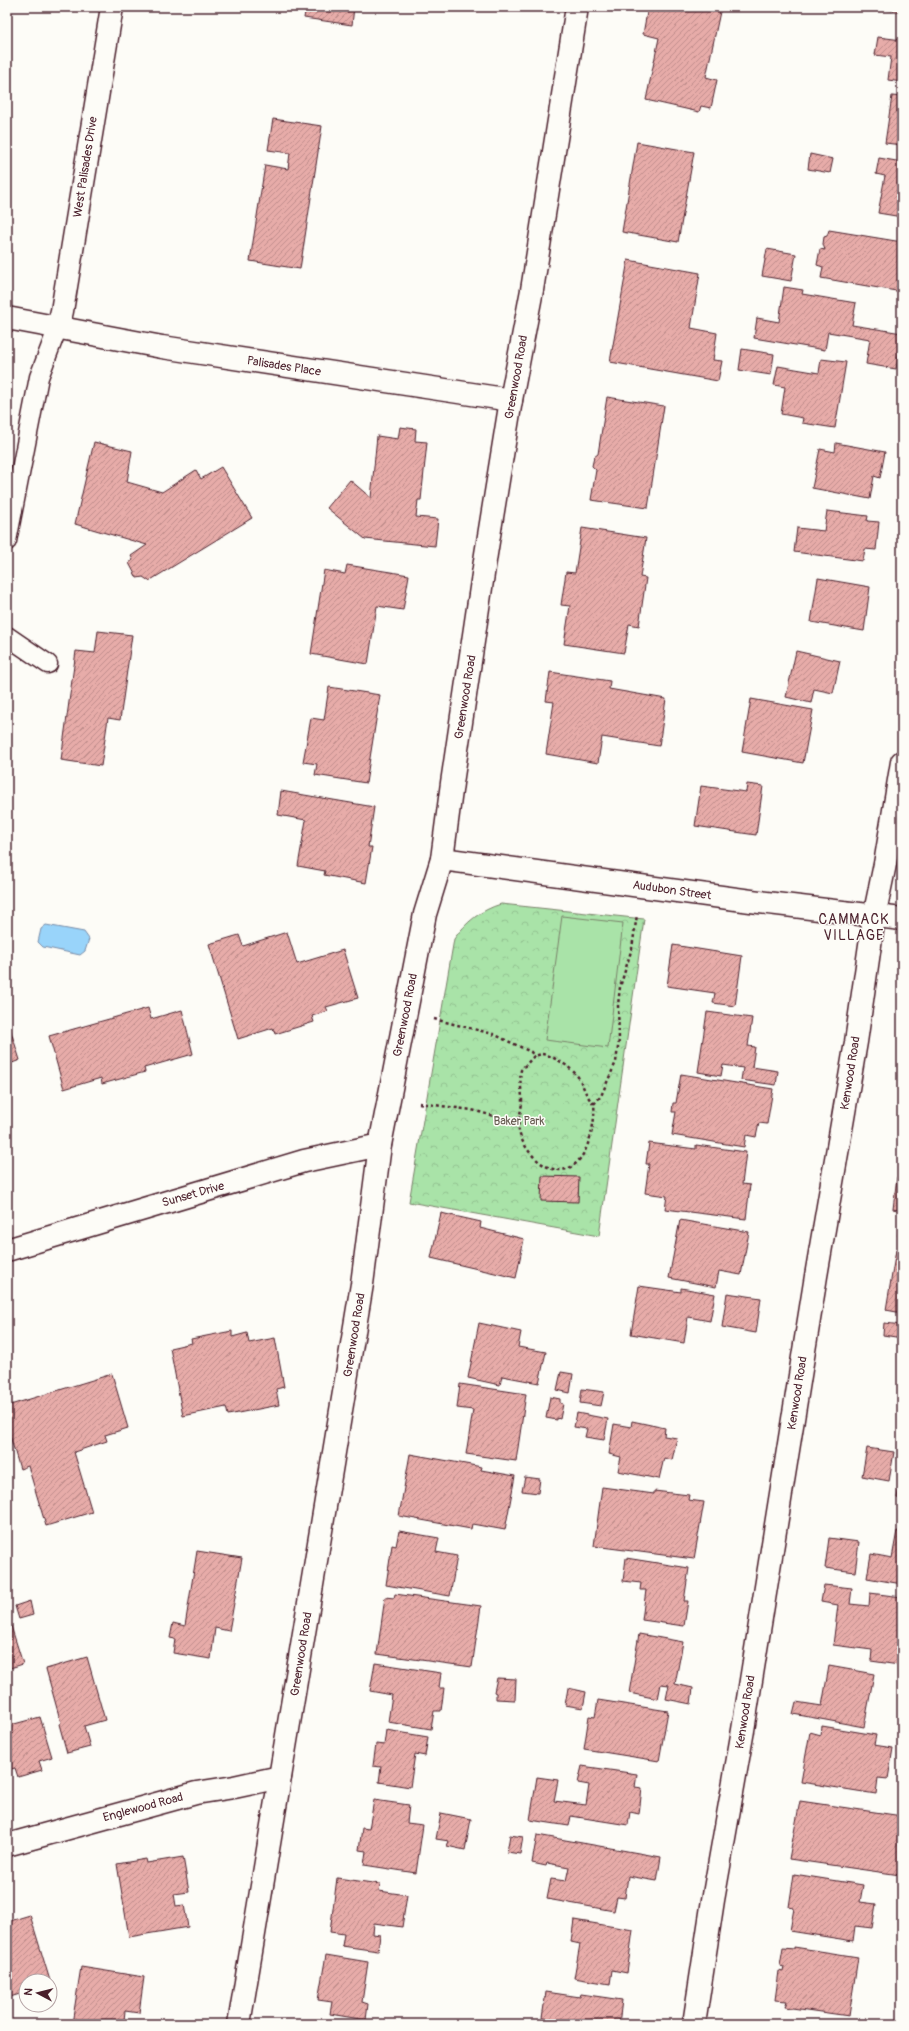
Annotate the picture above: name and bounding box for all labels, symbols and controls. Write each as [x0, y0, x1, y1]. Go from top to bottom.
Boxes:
street label: West Palisades Drive [70, 115, 101, 219]
street label: Greenwood Road [502, 334, 531, 420]
street label: Palisades Place [246, 353, 322, 380]
street label: Greenwood Road [451, 654, 480, 740]
street label: Audubon Street [632, 878, 712, 903]
district label: CAMMACK VILLAGE [818, 911, 890, 944]
street label: Greenwood Road [390, 972, 421, 1058]
street label: Kenwood Road [837, 1035, 864, 1111]
park label: Baker Park [493, 1114, 545, 1129]
street label: Sunset Drive [160, 1178, 226, 1211]
street label: Greenwood Road [340, 1292, 369, 1378]
street label: Kenwood Road [784, 1355, 811, 1431]
street label: Greenwood Road [287, 1611, 316, 1697]
street label: Kenwood Road [732, 1674, 759, 1750]
street label: Englewood Road [101, 1790, 185, 1825]
north arrow [18, 1973, 58, 2013]
text: N [22, 1987, 36, 1996]

